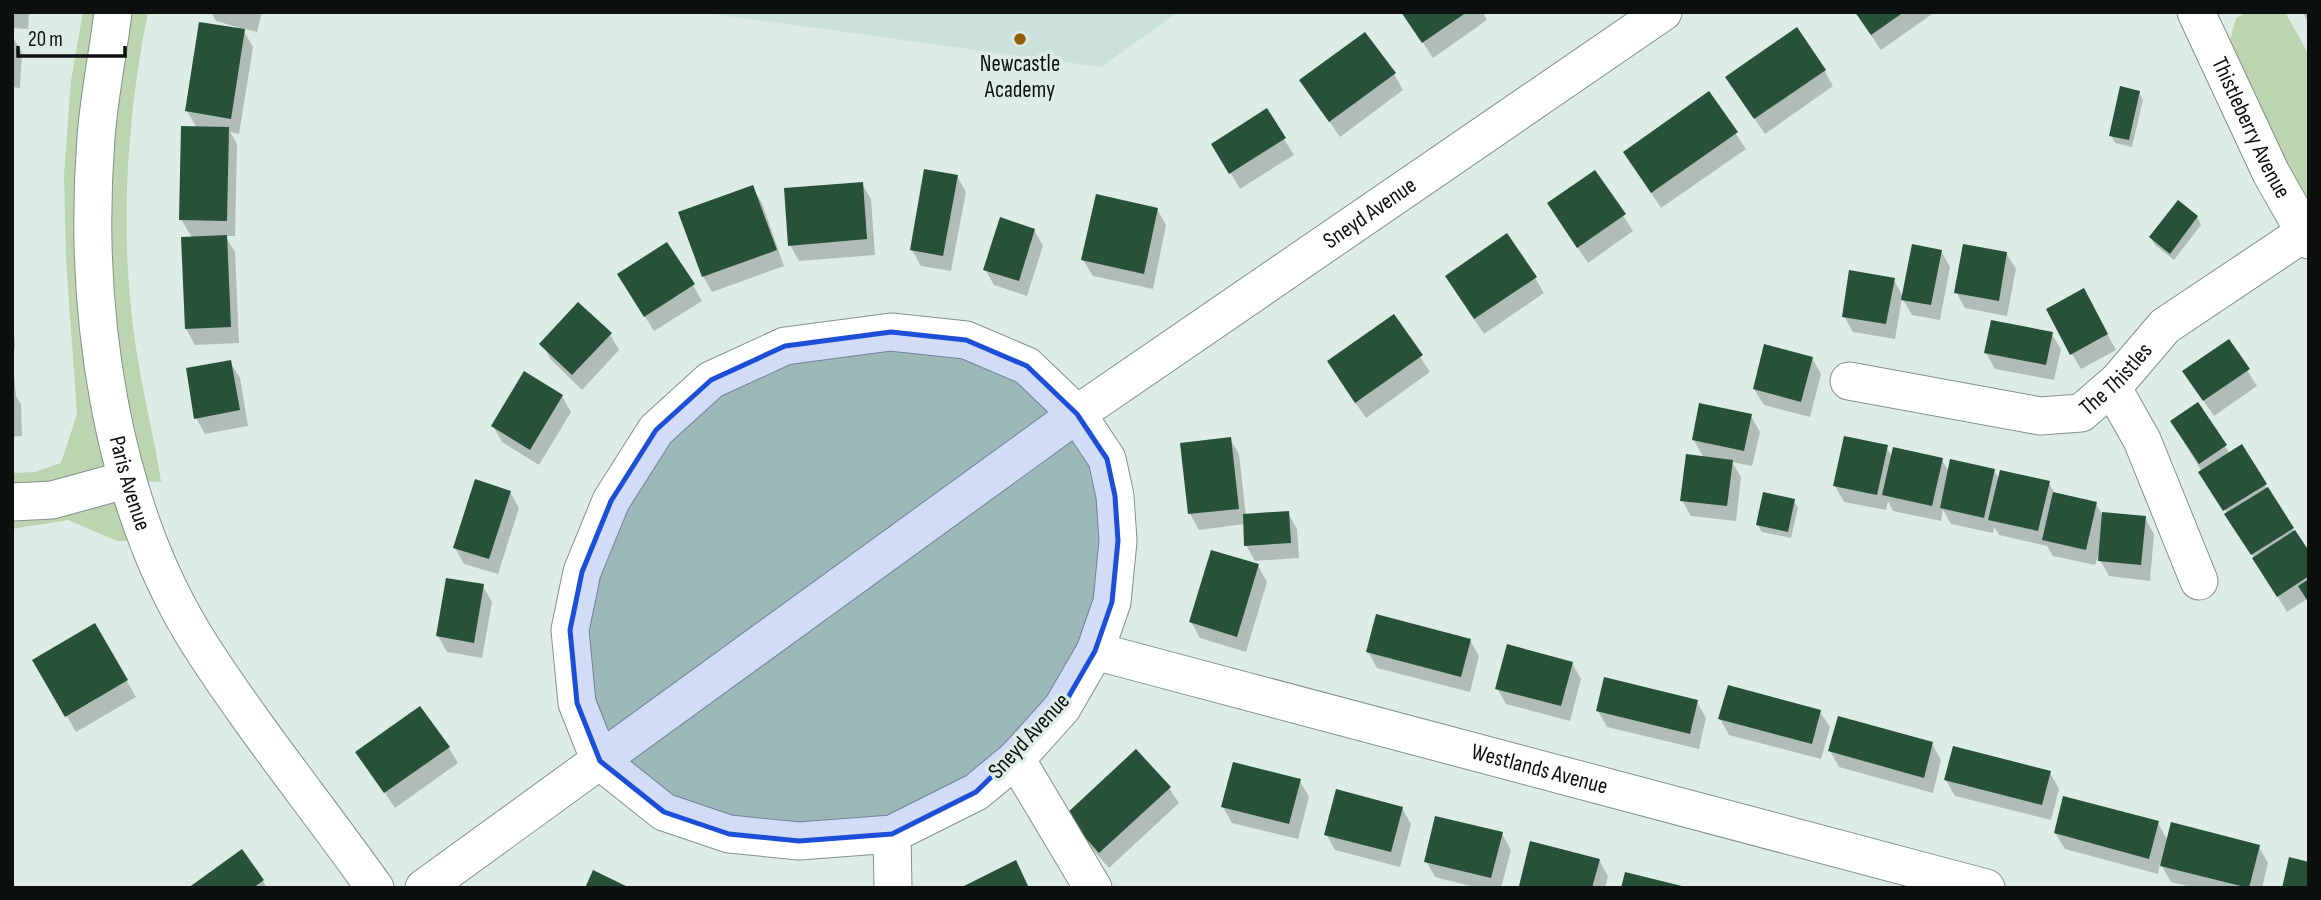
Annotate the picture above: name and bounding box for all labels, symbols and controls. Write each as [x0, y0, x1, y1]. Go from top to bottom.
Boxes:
scale bar [18, 14, 124, 58]
text: 20 m [28, 27, 63, 52]
marker: Newcastle Academy [1012, 31, 1028, 47]
place label: Newcastle Academy [980, 50, 1060, 104]
street label: Thistleberry Avenue [2205, 53, 2296, 203]
street label: Sneyd Avenue [1318, 171, 1422, 255]
street label: The Thistles [2074, 337, 2158, 422]
street label: Paris Avenue [103, 433, 157, 534]
street label: Sneyd Avenue [982, 687, 1076, 785]
street label: Westlands Avenue [1468, 738, 1611, 801]

